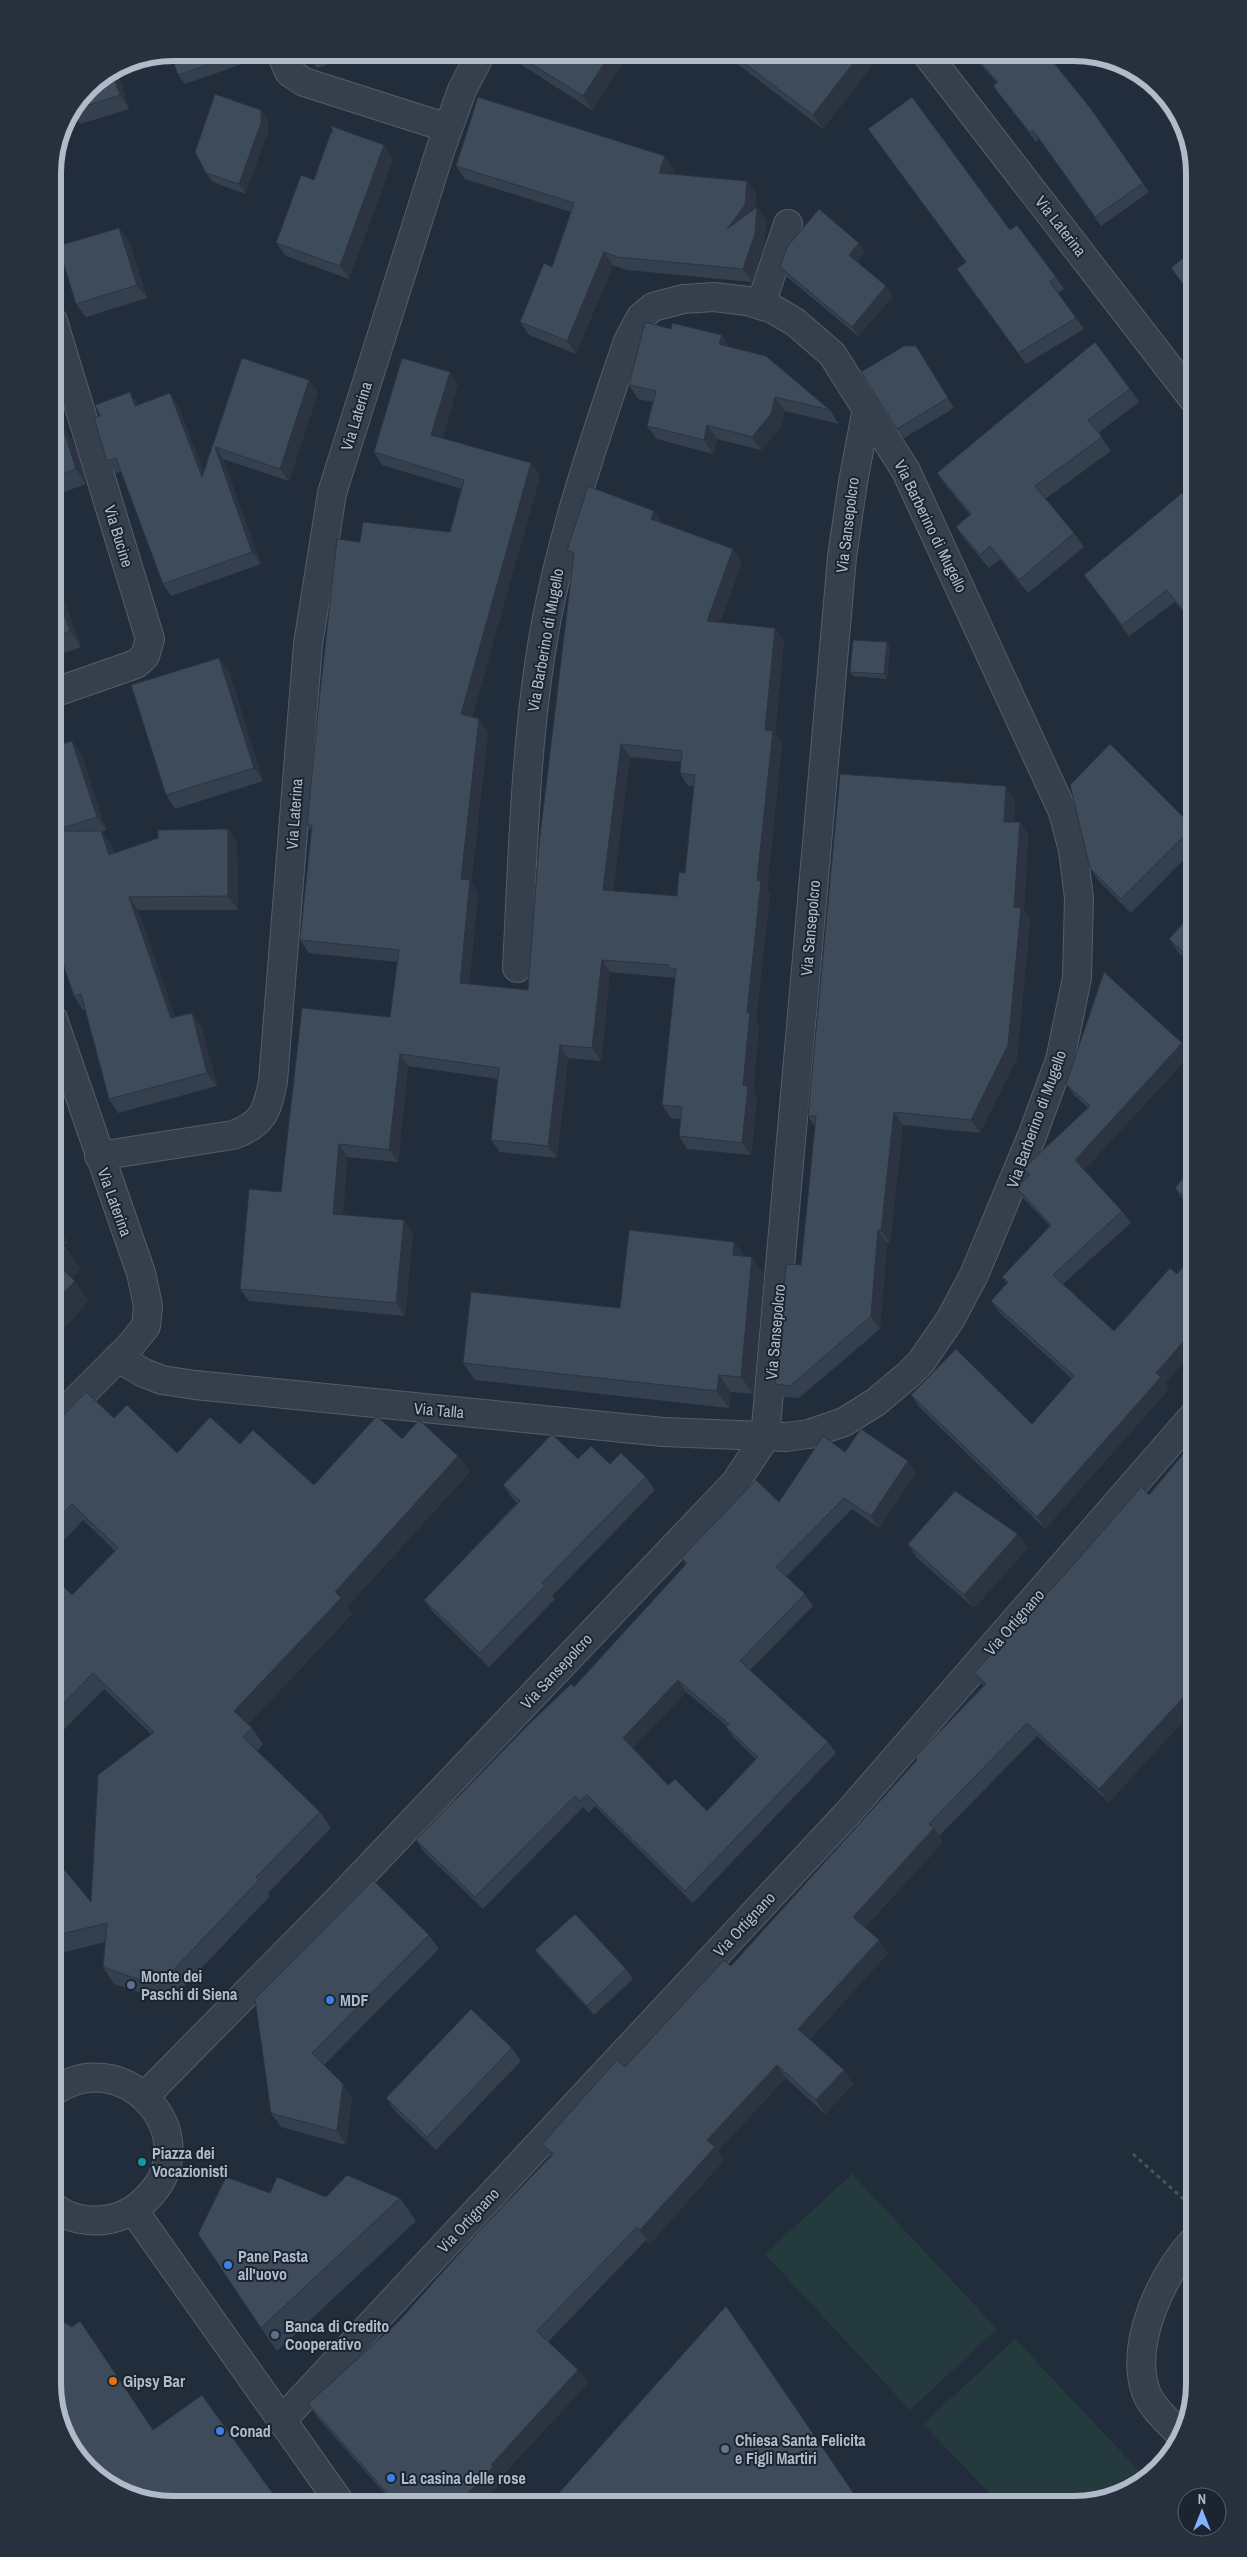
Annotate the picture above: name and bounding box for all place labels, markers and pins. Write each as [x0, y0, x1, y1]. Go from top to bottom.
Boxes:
place label: Monte dei Paschi di Siena [141, 1965, 238, 2005]
marker: Monte dei Paschi di Siena [125, 1979, 137, 1991]
place label: MDF [340, 1989, 368, 2011]
marker: MDF [324, 1994, 336, 2006]
place label: Piazza dei Vocazionisti [152, 2142, 228, 2182]
marker: Piazza dei Vocazionisti [136, 2156, 148, 2168]
place label: Pane Pasta all'uovo [238, 2245, 309, 2285]
marker: Pane Pasta all'uovo [222, 2259, 234, 2271]
place label: Banca di Credito Cooperativo [285, 2315, 389, 2355]
marker: Banca di Credito Cooperativo [269, 2329, 281, 2341]
place label: Gipsy Bar [123, 2370, 186, 2392]
marker: Gipsy Bar [107, 2375, 119, 2387]
place label: Conad [230, 2420, 271, 2442]
marker: Conad [214, 2425, 226, 2437]
place label: Chiesa Santa Felicita e Figli Martiri [735, 2429, 866, 2469]
marker: Chiesa Santa Felicita e Figli Martiri [719, 2443, 731, 2455]
place label: La casina delle rose [401, 2467, 526, 2489]
marker: La casina delle rose [385, 2472, 397, 2484]

